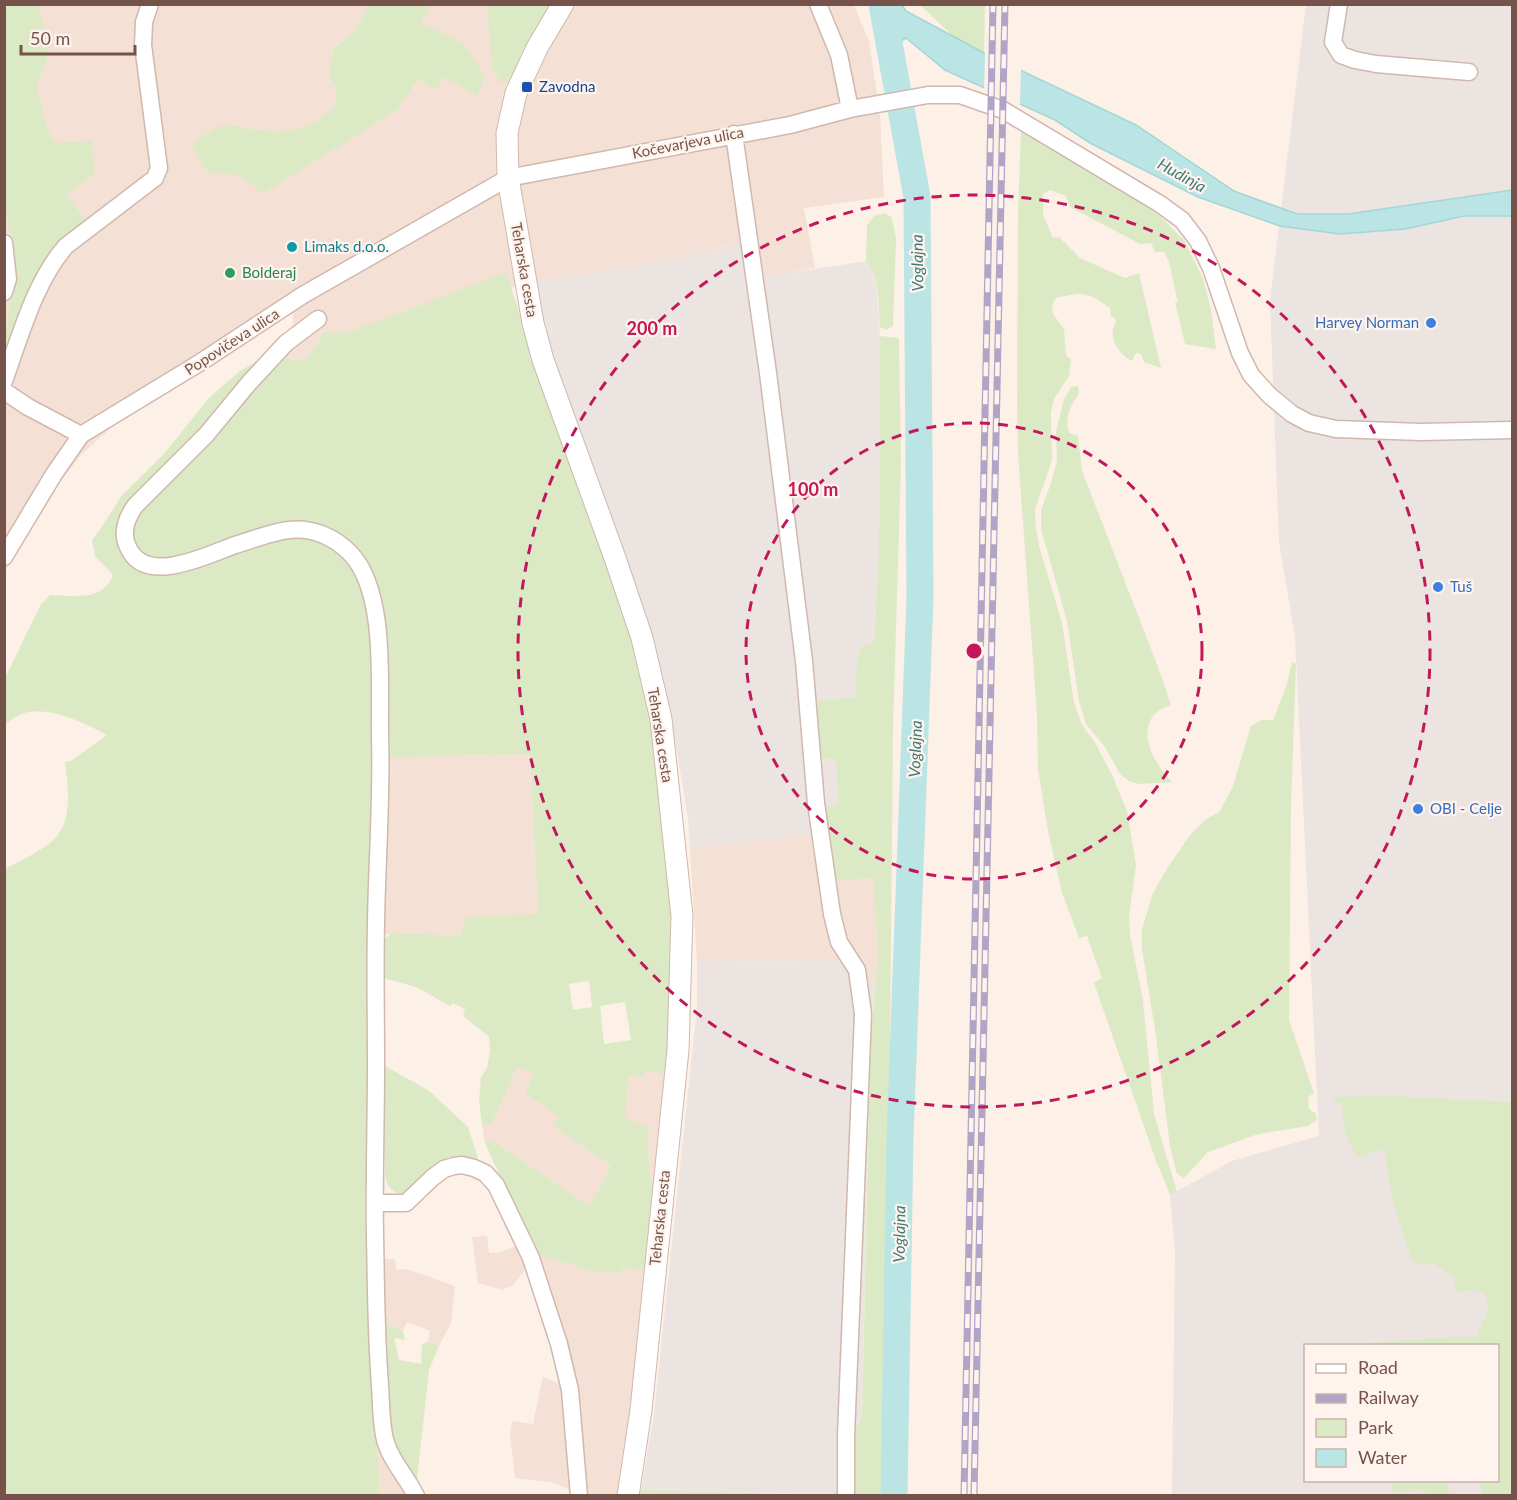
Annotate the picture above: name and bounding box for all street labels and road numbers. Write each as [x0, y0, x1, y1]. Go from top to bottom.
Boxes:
street label: Kočevarjeva ulica [630, 122, 745, 162]
street label: Teharska cesta [508, 221, 542, 319]
street label: Popovičeva ulica [181, 304, 282, 378]
street label: Teharska cesta [645, 686, 677, 784]
street label: Teharska cesta [645, 1169, 673, 1267]

